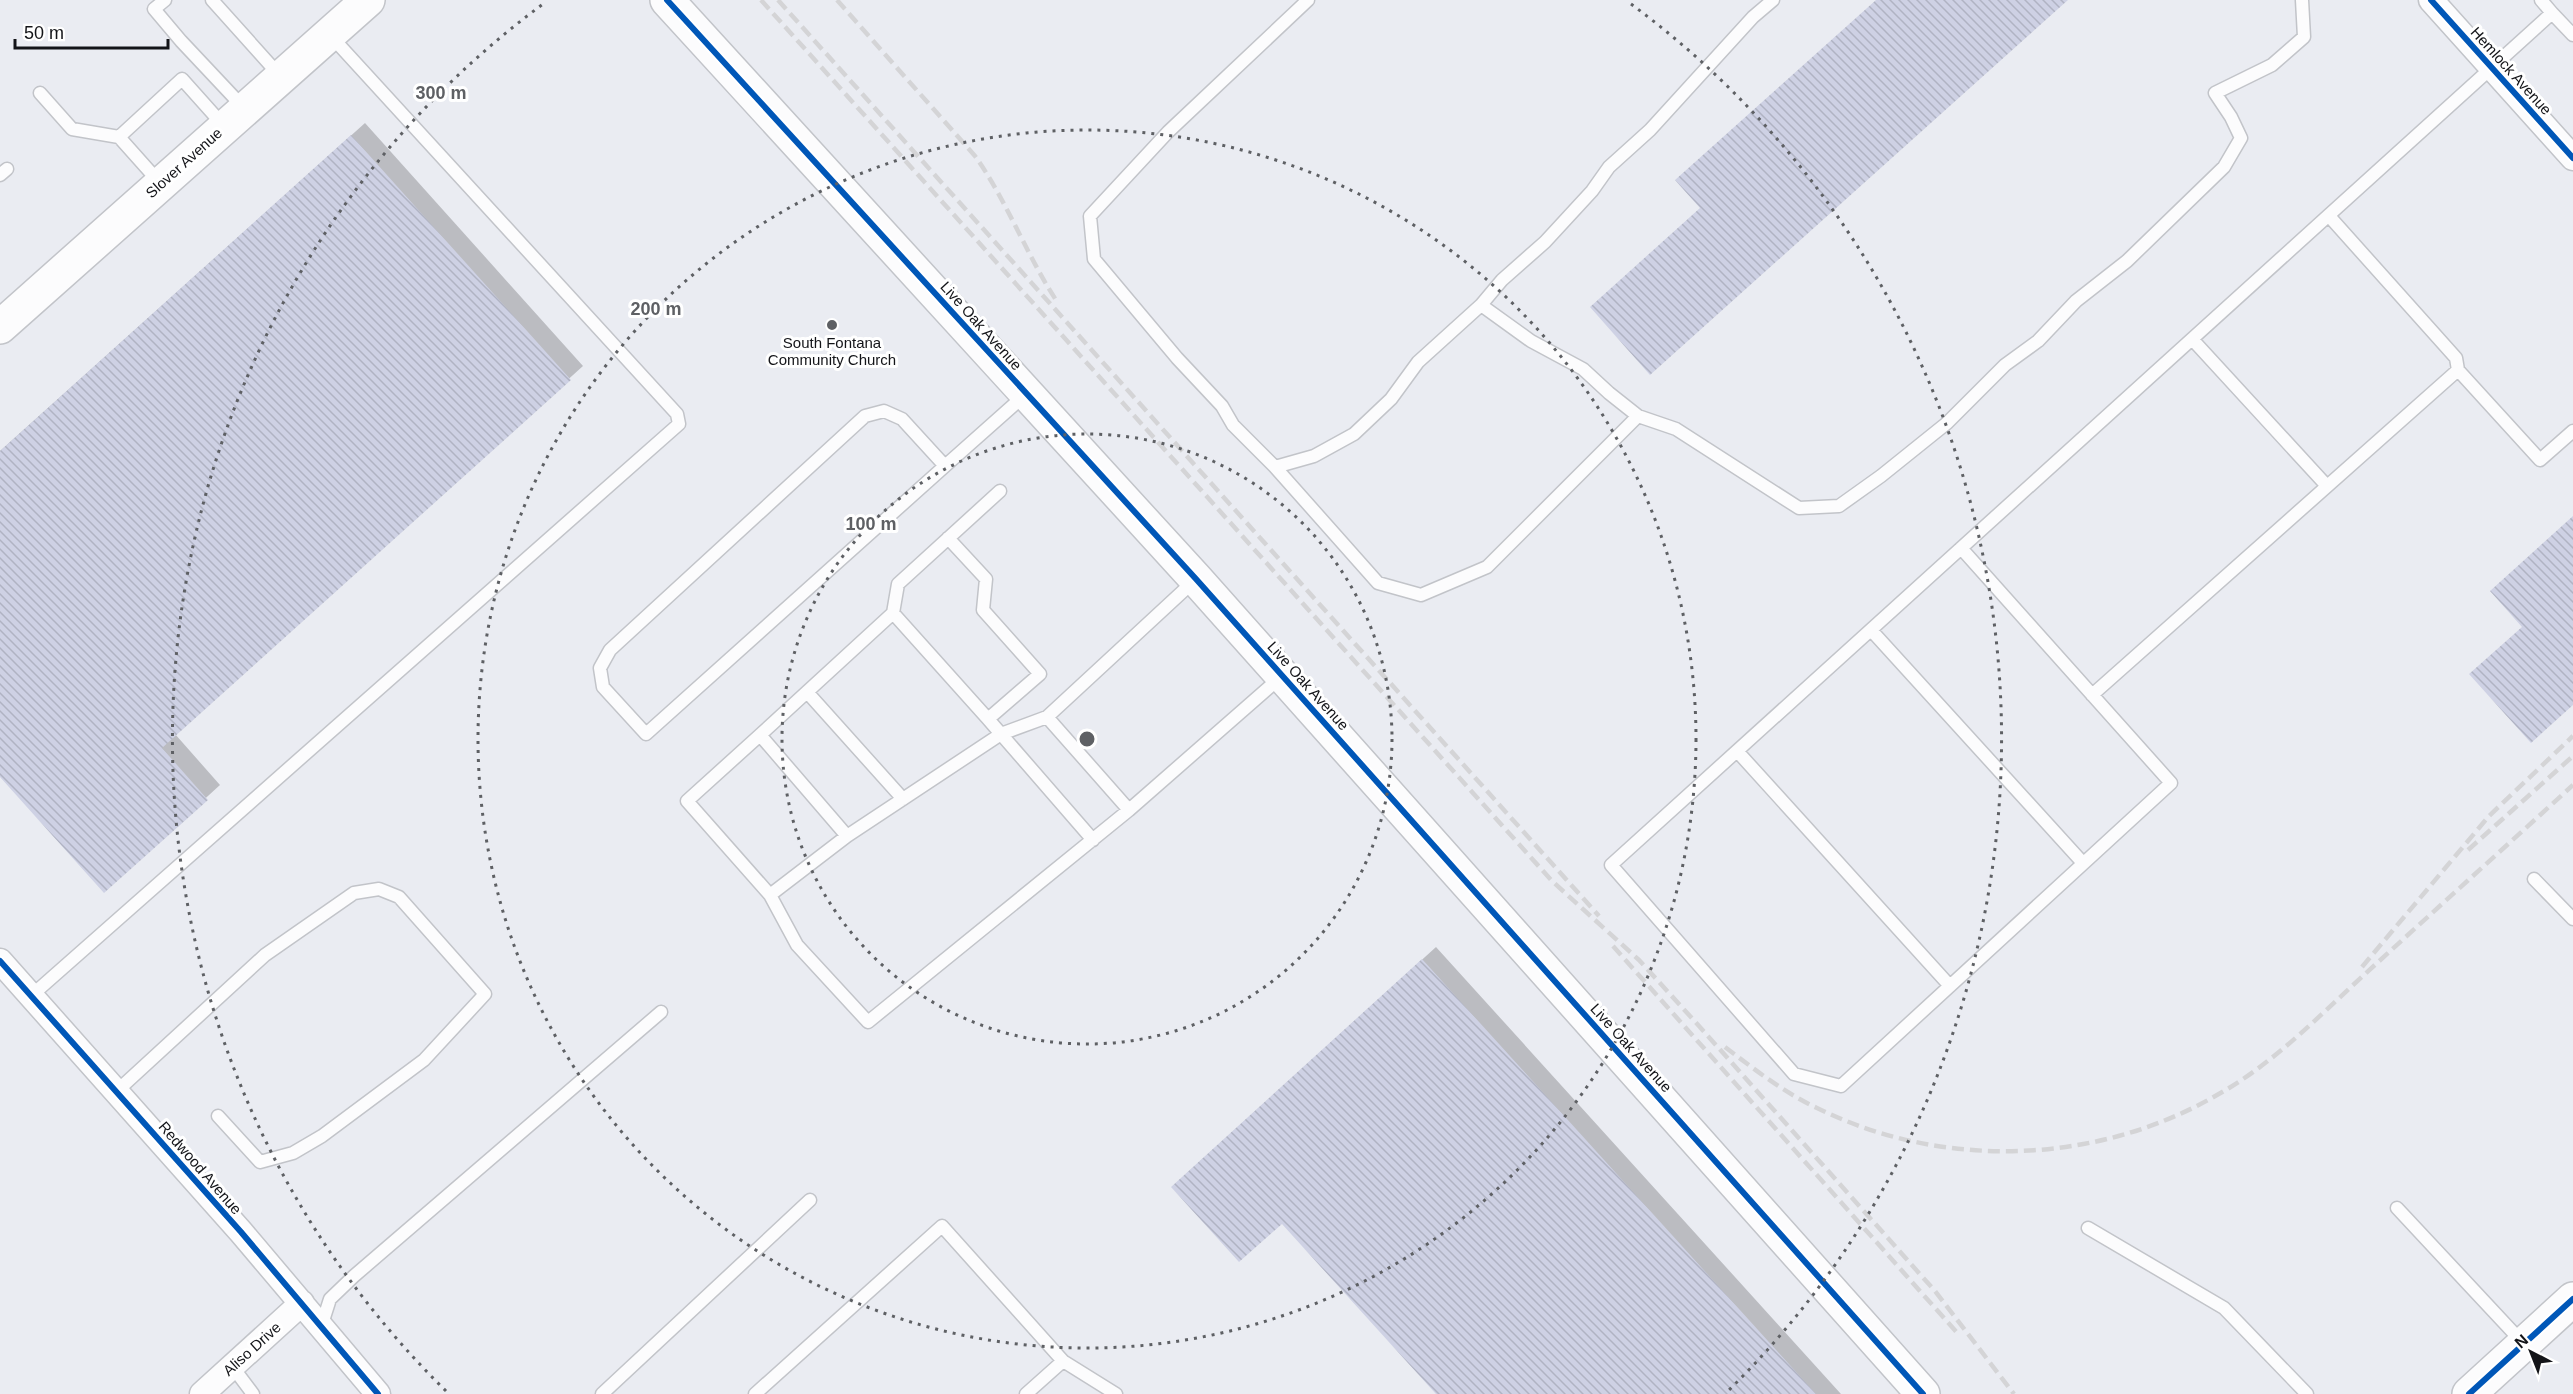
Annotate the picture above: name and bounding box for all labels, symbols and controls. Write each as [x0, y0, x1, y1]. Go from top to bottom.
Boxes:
scale bar [15, 12, 168, 50]
text: 50 m [24, 23, 64, 43]
street label: Hemlock Avenue [2467, 23, 2555, 118]
text: 300 m [415, 83, 467, 103]
street label: Slover Avenue [142, 124, 225, 201]
street label: Live Oak Avenue [937, 278, 1026, 373]
text: 200 m [630, 299, 682, 319]
marker: South Fontana Community Church [825, 318, 839, 332]
place label: South Fontana Community Church [768, 334, 896, 368]
text: 100 m [845, 514, 897, 534]
street label: Live Oak Avenue [1264, 638, 1353, 733]
centre of rings [1077, 729, 1097, 749]
street label: Live Oak Avenue [1587, 1000, 1676, 1095]
street label: Redwood Avenue [155, 1118, 245, 1218]
street label: Aliso Drive [219, 1318, 284, 1379]
north arrow [2501, 1322, 2561, 1382]
text: N [2511, 1331, 2531, 1351]

